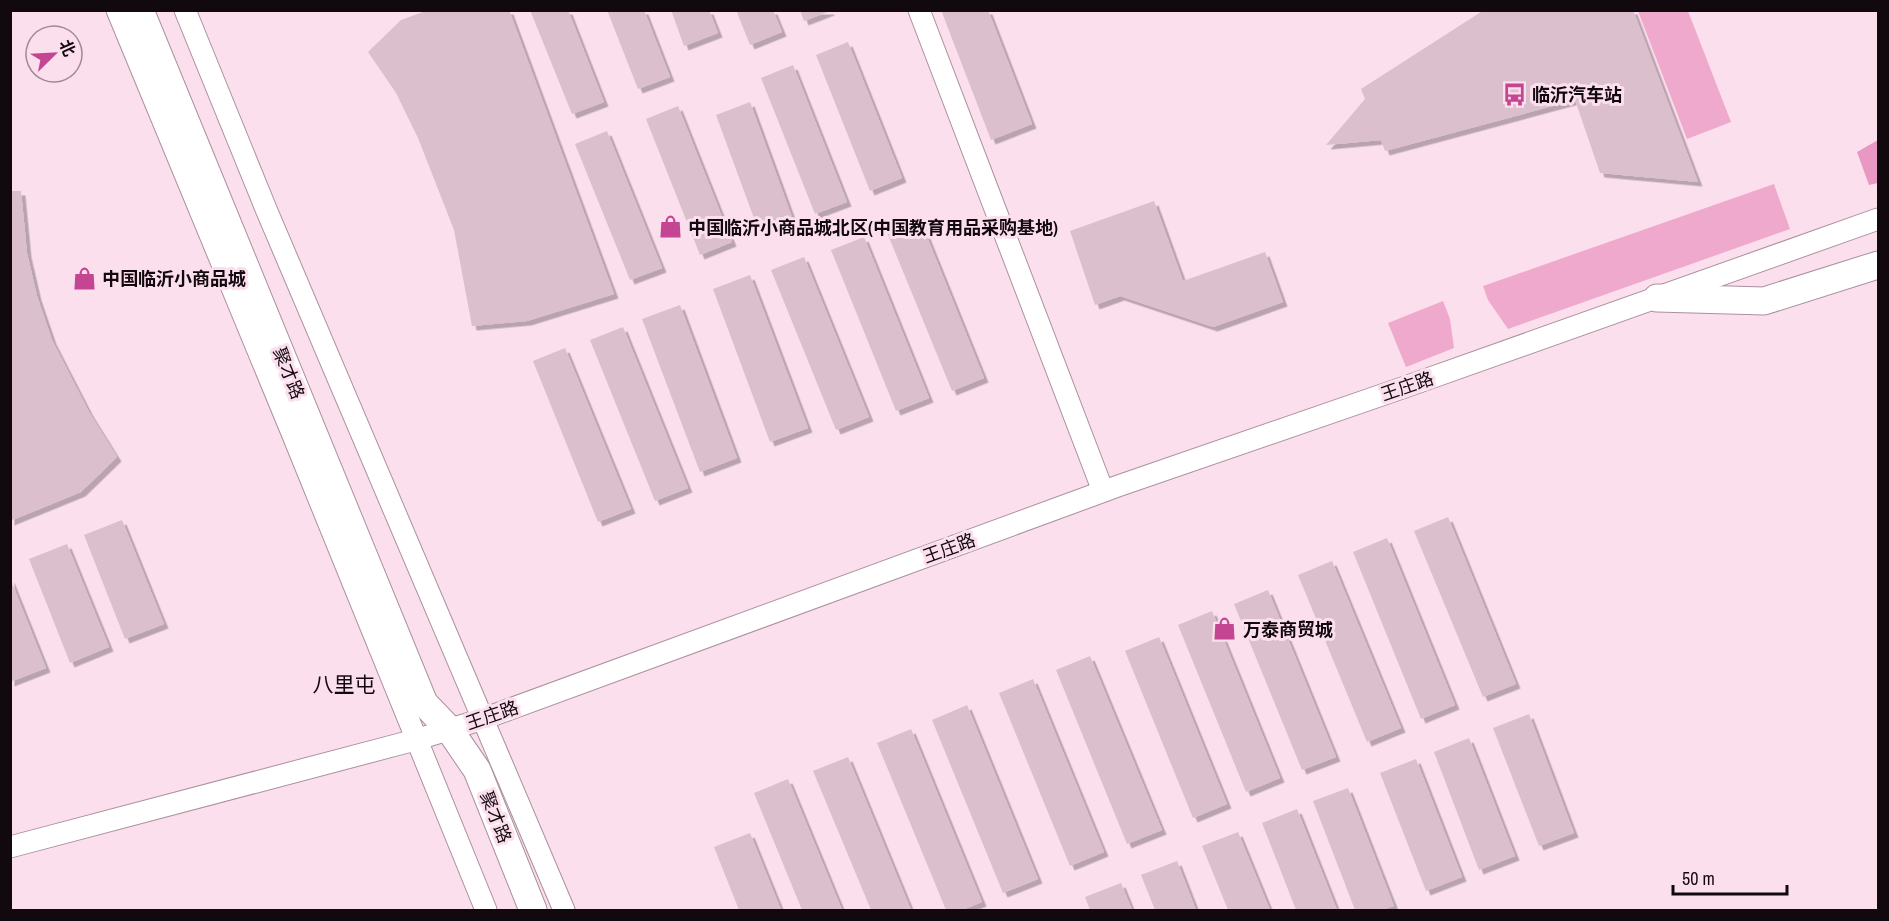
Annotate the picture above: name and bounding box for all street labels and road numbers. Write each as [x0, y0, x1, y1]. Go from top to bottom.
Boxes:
street label: 聚才路 [267, 343, 311, 403]
street label: 王庄路 [1377, 365, 1437, 407]
street label: 王庄路 [919, 527, 979, 569]
street label: 王庄路 [462, 694, 522, 736]
street label: 聚才路 [474, 787, 518, 847]

